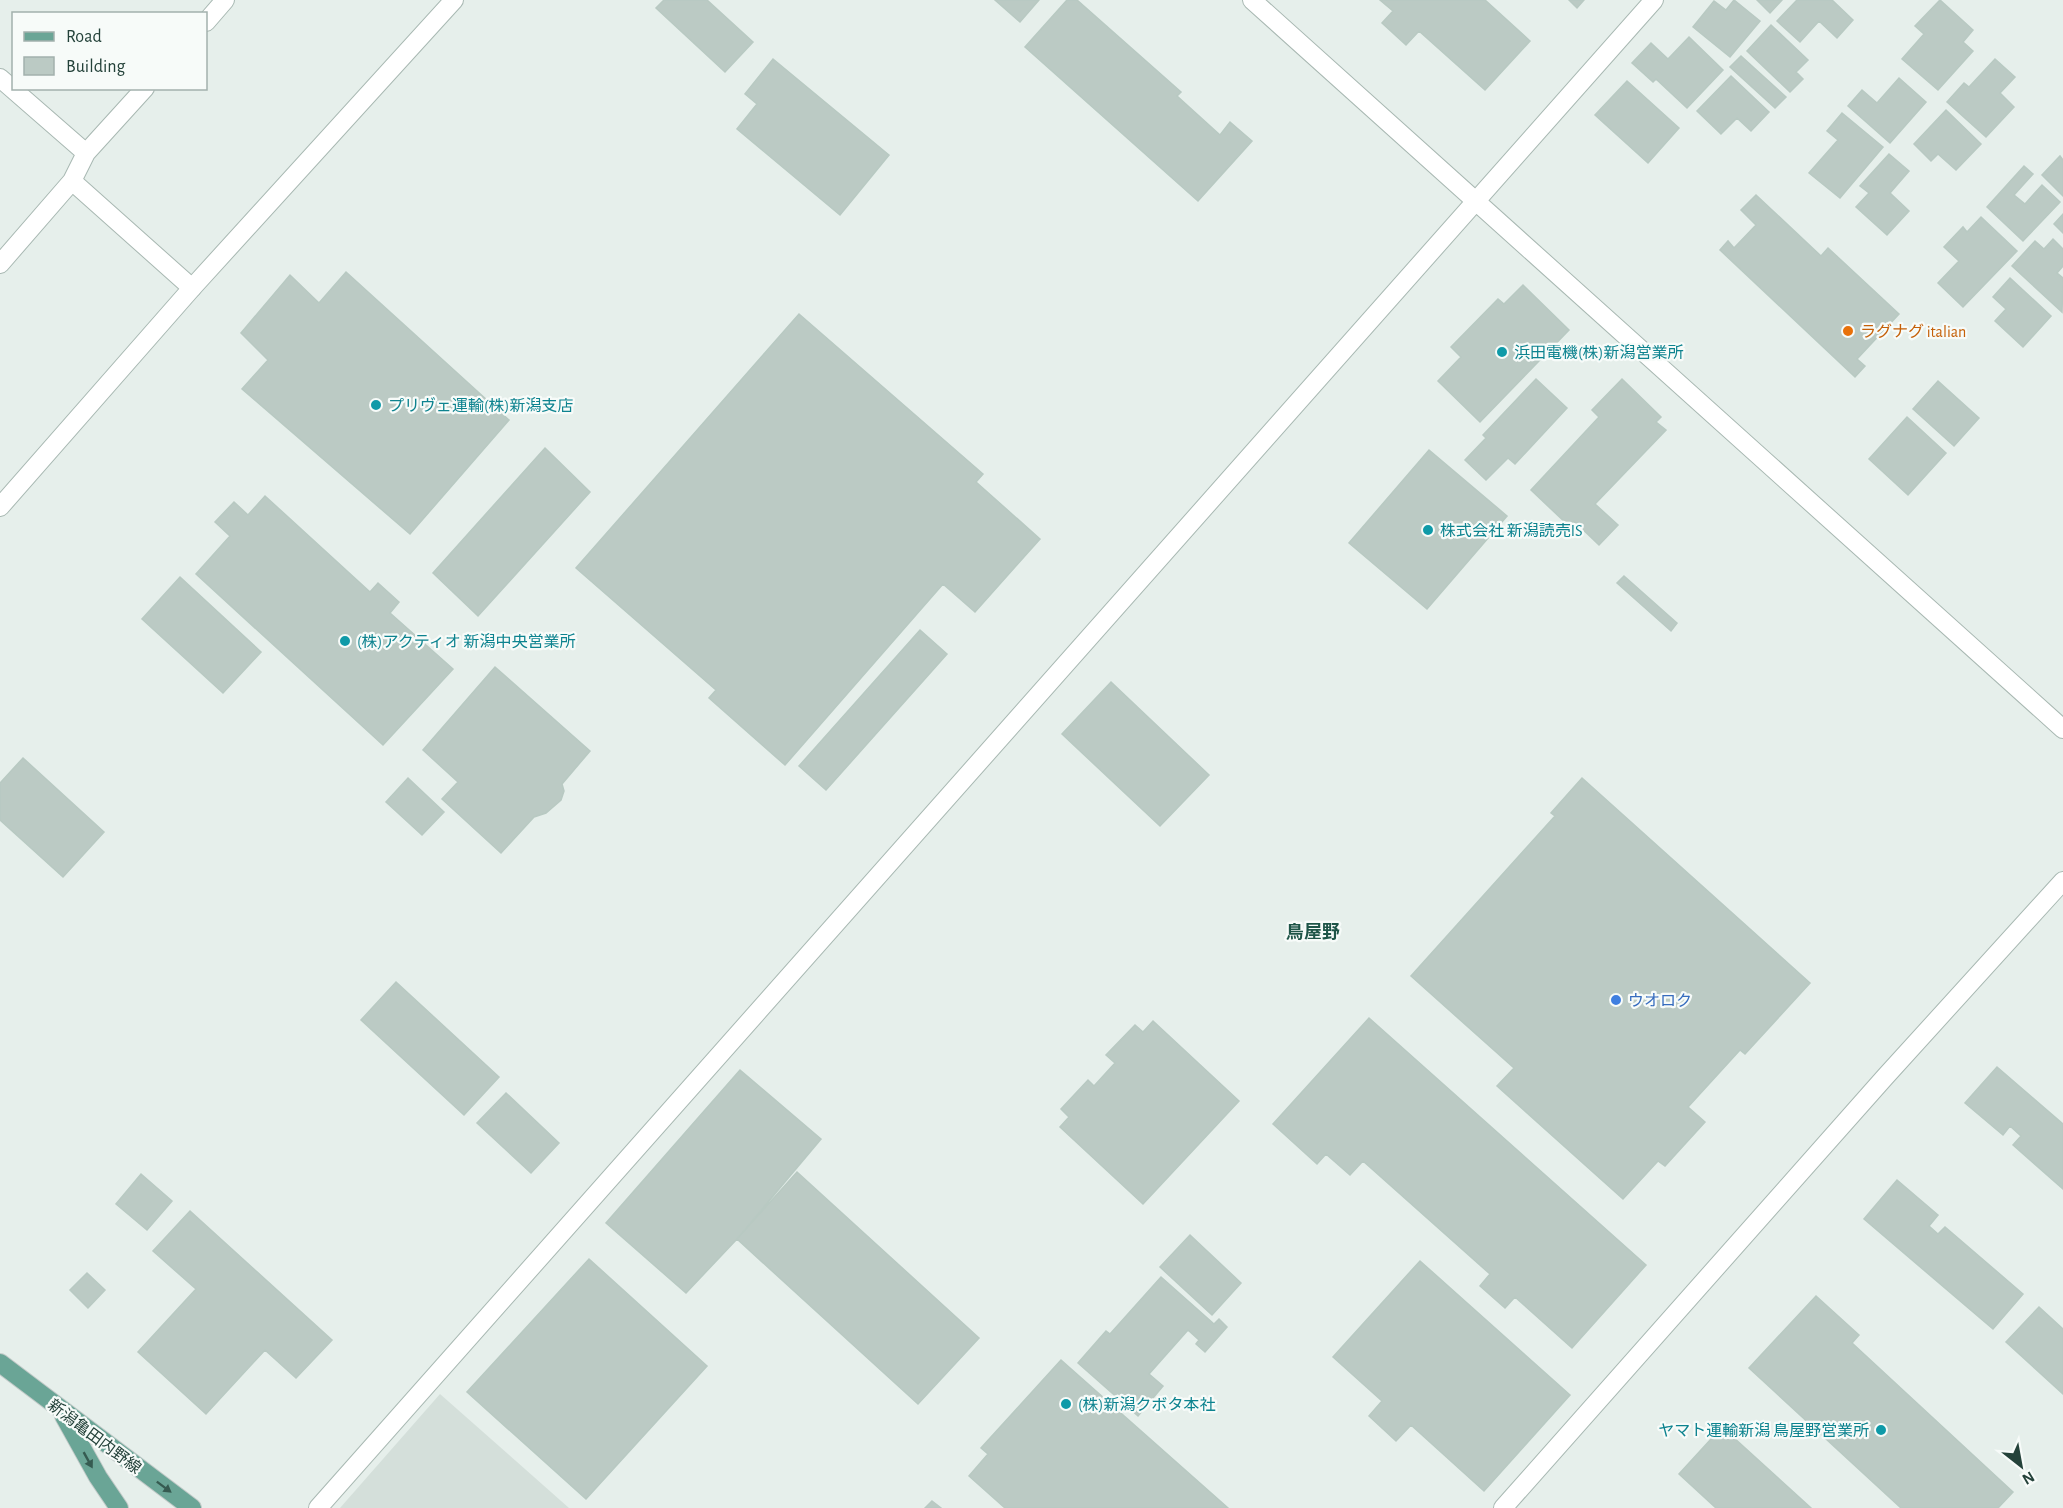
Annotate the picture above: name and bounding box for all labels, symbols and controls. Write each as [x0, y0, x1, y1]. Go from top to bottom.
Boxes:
legend [12, 12, 207, 90]
text: Road [66, 28, 102, 46]
text: Building [66, 58, 126, 76]
place label: ラグナグ italian [1860, 323, 1966, 340]
marker: ラグナグ italian [1841, 324, 1855, 338]
place label: 浜田電機(株)新潟営業所 [1514, 344, 1684, 361]
marker: 浜田電機(株)新潟営業所 [1495, 345, 1509, 359]
place label: プリヴェ運輸(株)新潟支店 [388, 397, 574, 414]
marker: プリヴェ運輸(株)新潟支店 [369, 398, 383, 412]
place label: 株式会社 新潟読売IS [1440, 522, 1582, 539]
marker: 株式会社 新潟読売IS [1421, 523, 1435, 537]
place label: (株)アクティオ 新潟中央営業所 [357, 633, 575, 650]
marker: (株)アクティオ 新潟中央営業所 [338, 634, 352, 648]
district label: 鳥屋野 [1286, 922, 1340, 942]
marker: ウオロク [1609, 993, 1623, 1007]
place label: ウオロク [1628, 993, 1692, 1009]
street label: 新潟亀田内野線 [45, 1396, 145, 1477]
place label: (株)新潟クボタ本社 [1078, 1396, 1216, 1413]
marker: (株)新潟クボタ本社 [1059, 1397, 1073, 1411]
place label: ヤマト運輸新潟 鳥屋野営業所 [1658, 1422, 1869, 1439]
marker: ヤマト運輸新潟 鳥屋野営業所 [1874, 1423, 1888, 1437]
north arrow [1991, 1436, 2051, 1496]
one-way arrow [83, 1452, 93, 1469]
text: N [2019, 1468, 2037, 1488]
one-way arrow [155, 1481, 171, 1493]

